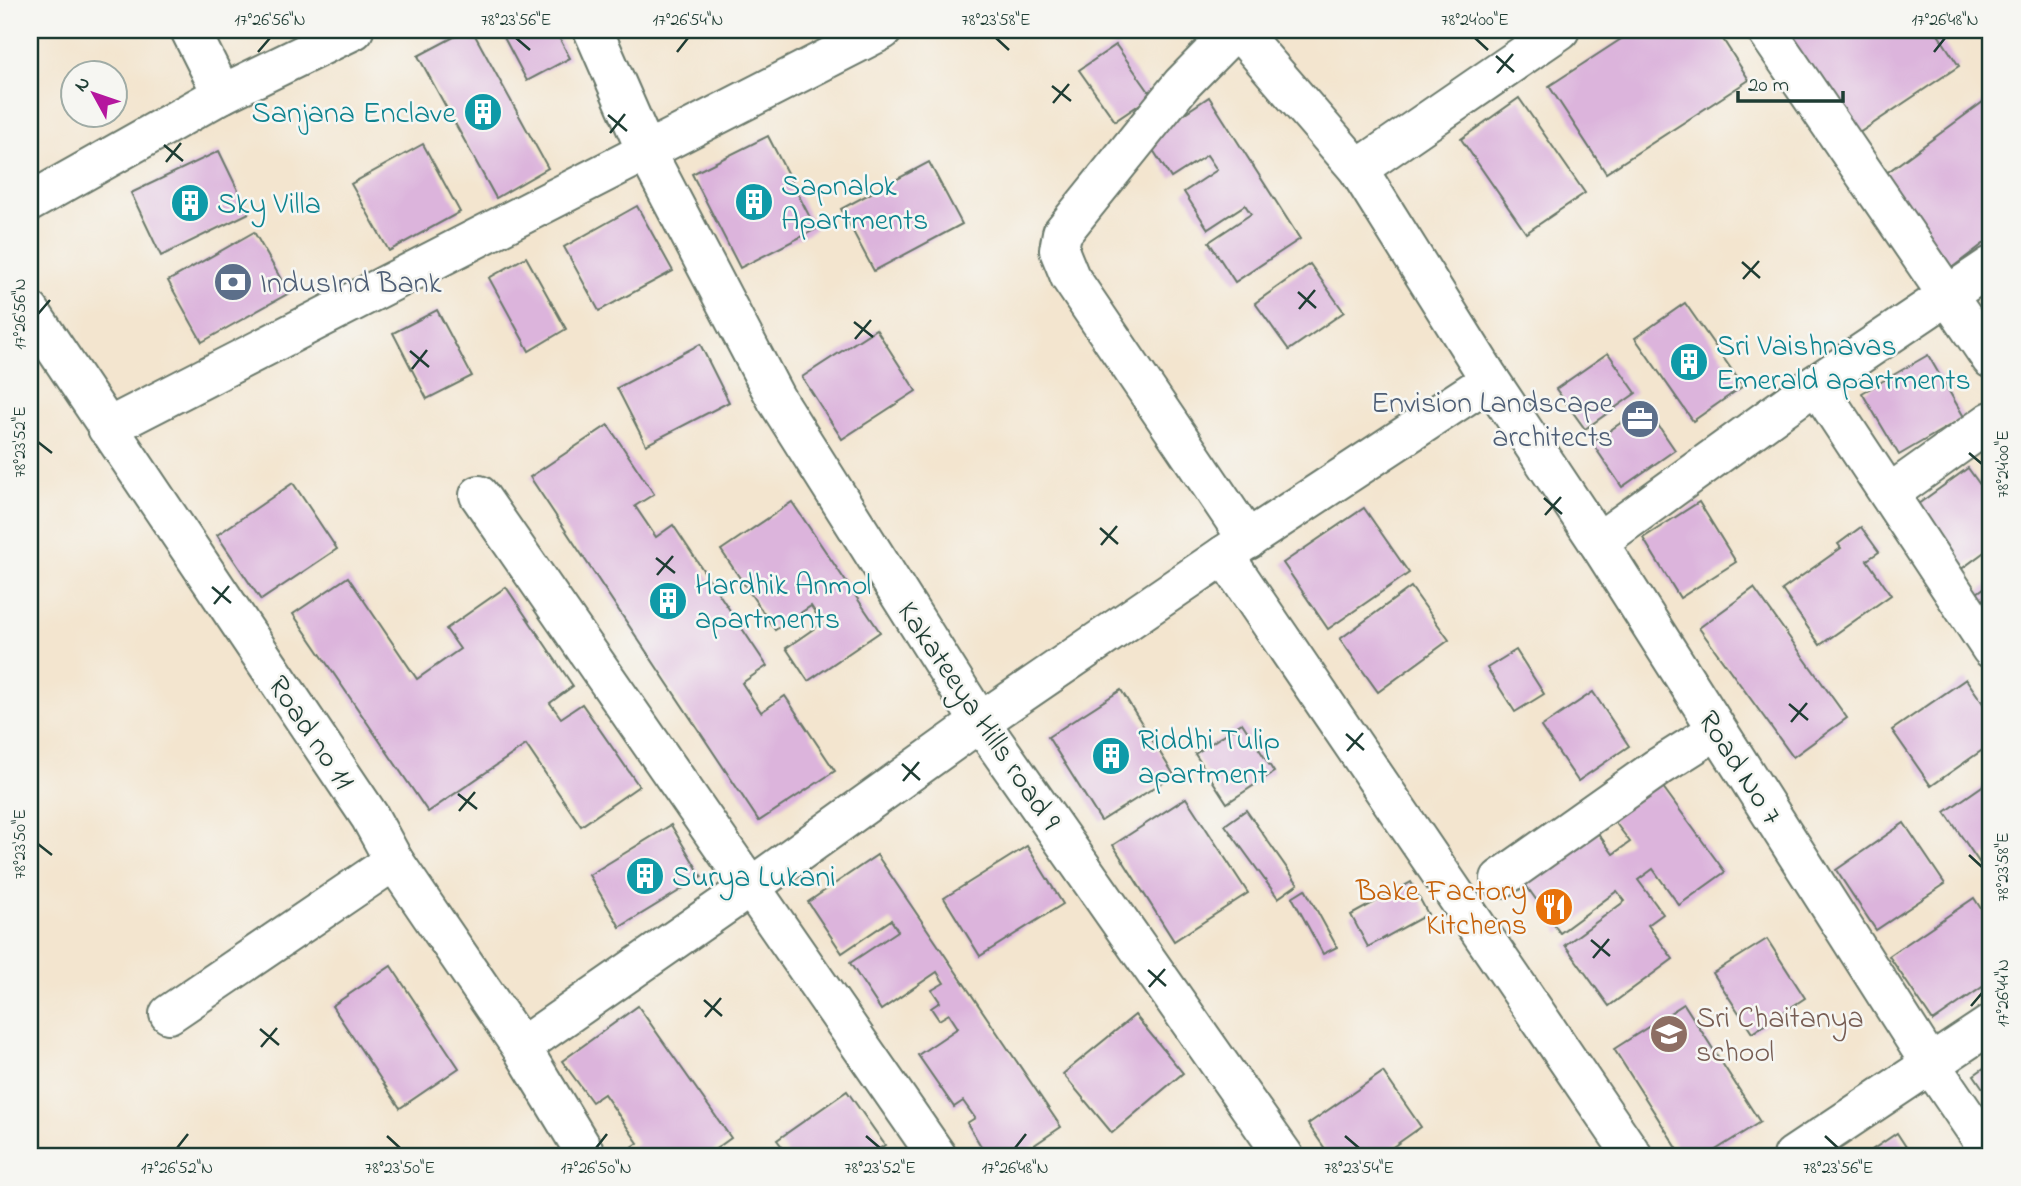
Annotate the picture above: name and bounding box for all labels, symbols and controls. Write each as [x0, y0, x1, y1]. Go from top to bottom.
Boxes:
text: 17°26'56"N [234, 8, 306, 34]
text: 78°23'56"E [481, 8, 551, 34]
text: 17°26'54"N [653, 8, 723, 34]
text: 78°23'58"E [961, 8, 1031, 34]
text: 78°24'00"E [1441, 8, 1509, 34]
text: 17°26'48"N [1911, 8, 1979, 34]
north arrow [60, 60, 130, 130]
scale bar [1738, 60, 1842, 104]
text: N [68, 71, 97, 98]
text: 20 m [1748, 71, 1789, 101]
building icon: Sanjana Enclave [462, 91, 504, 133]
place label: Sanjana Enclave [252, 93, 457, 137]
place label: Sapnalok Apartments [781, 166, 928, 244]
building icon: Sapnalok Apartments [733, 181, 775, 223]
building icon: Sky Villa [169, 182, 211, 224]
place label: Sky Villa [217, 184, 321, 228]
bank icon: IndusInd Bank [212, 261, 254, 303]
place label: IndusInd Bank [260, 263, 442, 307]
text: 17°26'56"N [8, 278, 34, 350]
place label: Sri Vaishnavas Emerald apartments [1716, 326, 1971, 404]
building icon: Sri Vaishnavas Emerald apartments [1668, 341, 1710, 383]
place label: Envision Landscape architects [1371, 383, 1614, 461]
office icon: Envision Landscape architects [1619, 398, 1661, 440]
text: 78°23'52"E [8, 406, 34, 478]
text: 78°24'00"E [1991, 430, 2017, 498]
place label: Hardhik Anmol apartments [695, 565, 871, 643]
building icon: Hardhik Anmol apartments [647, 580, 689, 622]
street label: Kakateeya Hills road 9 [884, 593, 1071, 840]
street label: Road no 11 [255, 668, 364, 800]
street label: Road No 7 [1685, 703, 1792, 834]
place label: Riddhi Tulip apartment [1138, 720, 1280, 798]
building icon: Riddhi Tulip apartment [1090, 735, 1132, 777]
text: 78°23'50"E [8, 809, 34, 879]
text: 78°23'58"E [1991, 832, 2017, 902]
building icon: Surya Lukani [624, 855, 666, 897]
place label: Surya Lukani [672, 857, 836, 901]
place label: Bake Factory Kitchens [1355, 871, 1527, 949]
restaurant icon: Bake Factory Kitchens [1533, 886, 1575, 928]
text: 17°26'44"N [1991, 959, 2017, 1027]
place label: Sri Chaitanya school [1696, 998, 1864, 1076]
school or university icon: Sri Chaitanya school [1648, 1013, 1690, 1055]
text: 17°26'52"N [141, 1156, 213, 1182]
text: 78°23'50"E [365, 1156, 435, 1182]
text: 17°26'50"N [560, 1156, 632, 1182]
text: 78°23'52"E [844, 1156, 916, 1182]
text: 17°26'48"N [981, 1156, 1049, 1182]
text: 78°23'54"E [1324, 1156, 1394, 1182]
text: 78°23'56"E [1803, 1156, 1873, 1182]

